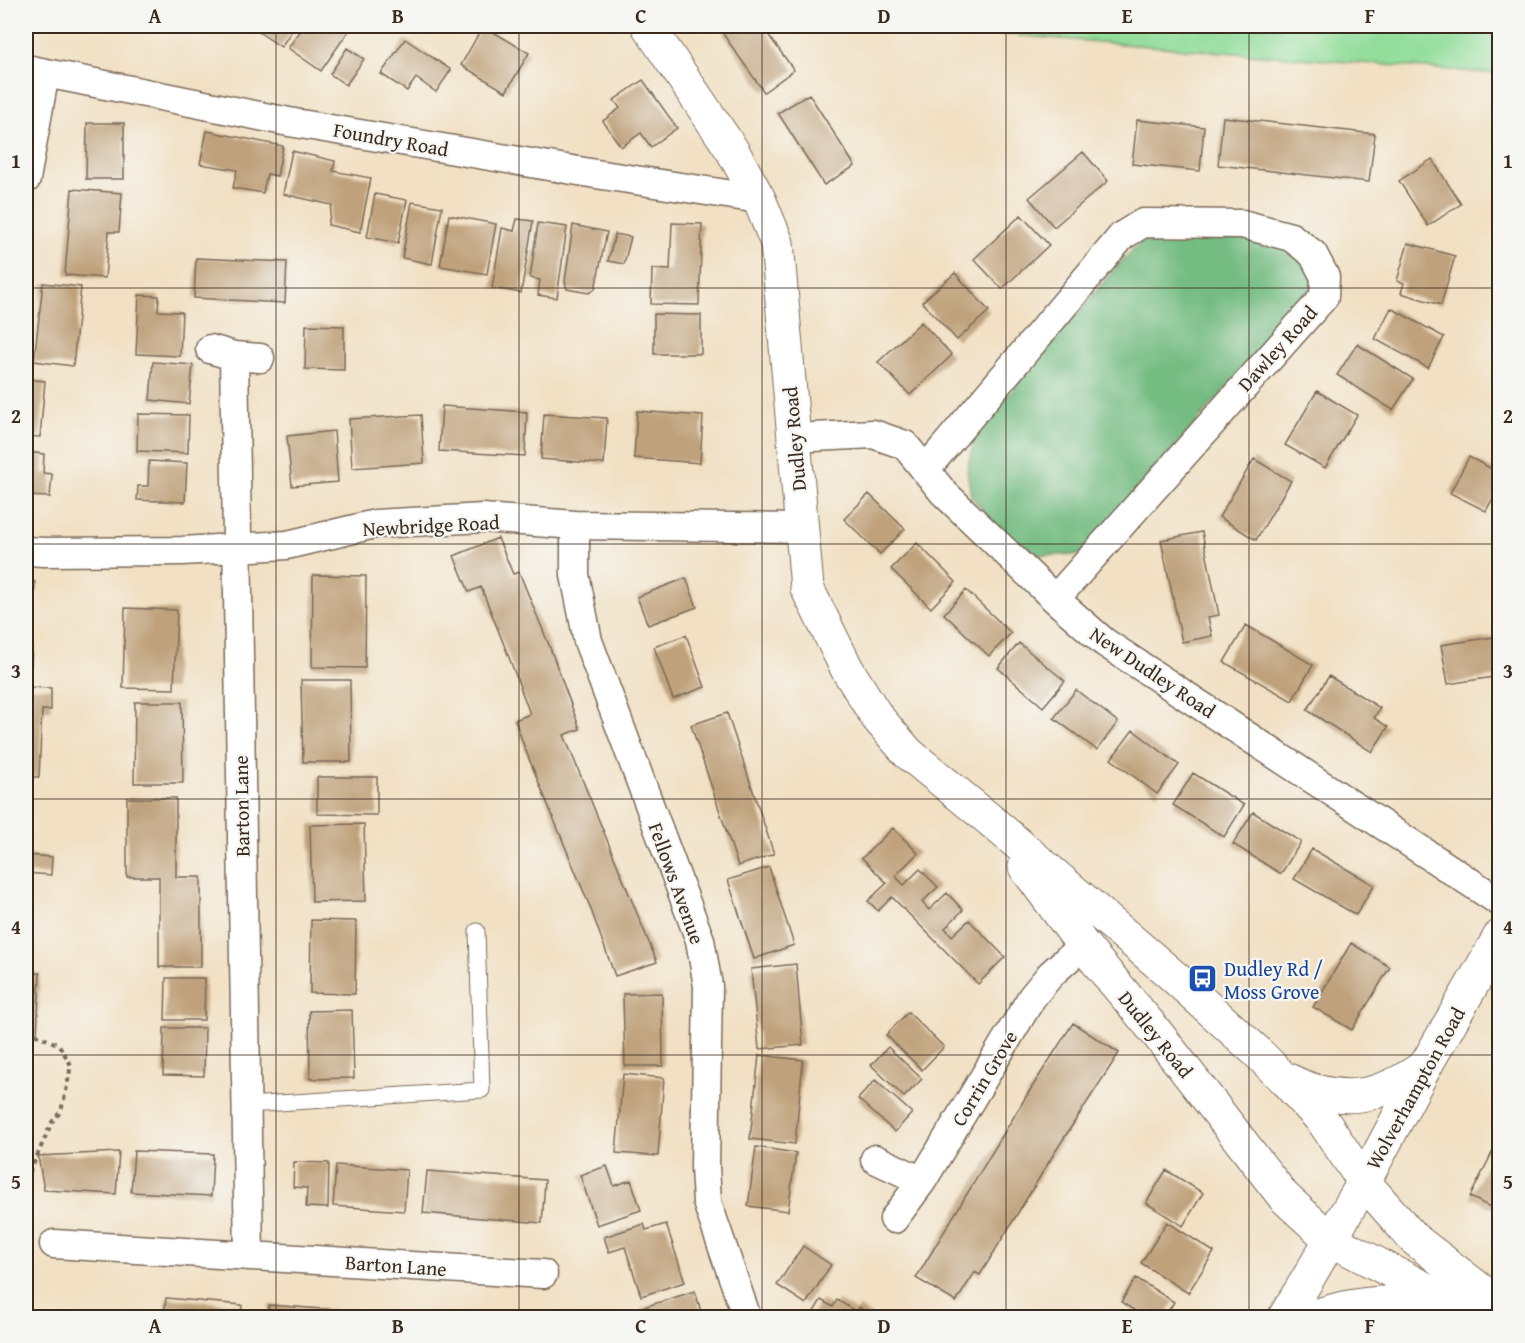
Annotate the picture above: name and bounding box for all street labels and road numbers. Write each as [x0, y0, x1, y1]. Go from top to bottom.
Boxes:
street label: Foundry Road [331, 115, 451, 163]
street label: Dawley Road [1231, 298, 1324, 397]
street label: Dudley Road [775, 385, 813, 492]
street label: Newbridge Road [362, 507, 501, 543]
street label: New Dudley Road [1084, 619, 1222, 725]
street label: Barton Lane [226, 755, 256, 857]
street label: Fellows Avenue [642, 818, 712, 948]
street label: Dudley Road [1112, 984, 1200, 1084]
street label: Wolverhampton Road [1358, 1001, 1472, 1174]
street label: Corrin Grove [944, 1025, 1024, 1131]
street label: Barton Lane [344, 1247, 448, 1283]

